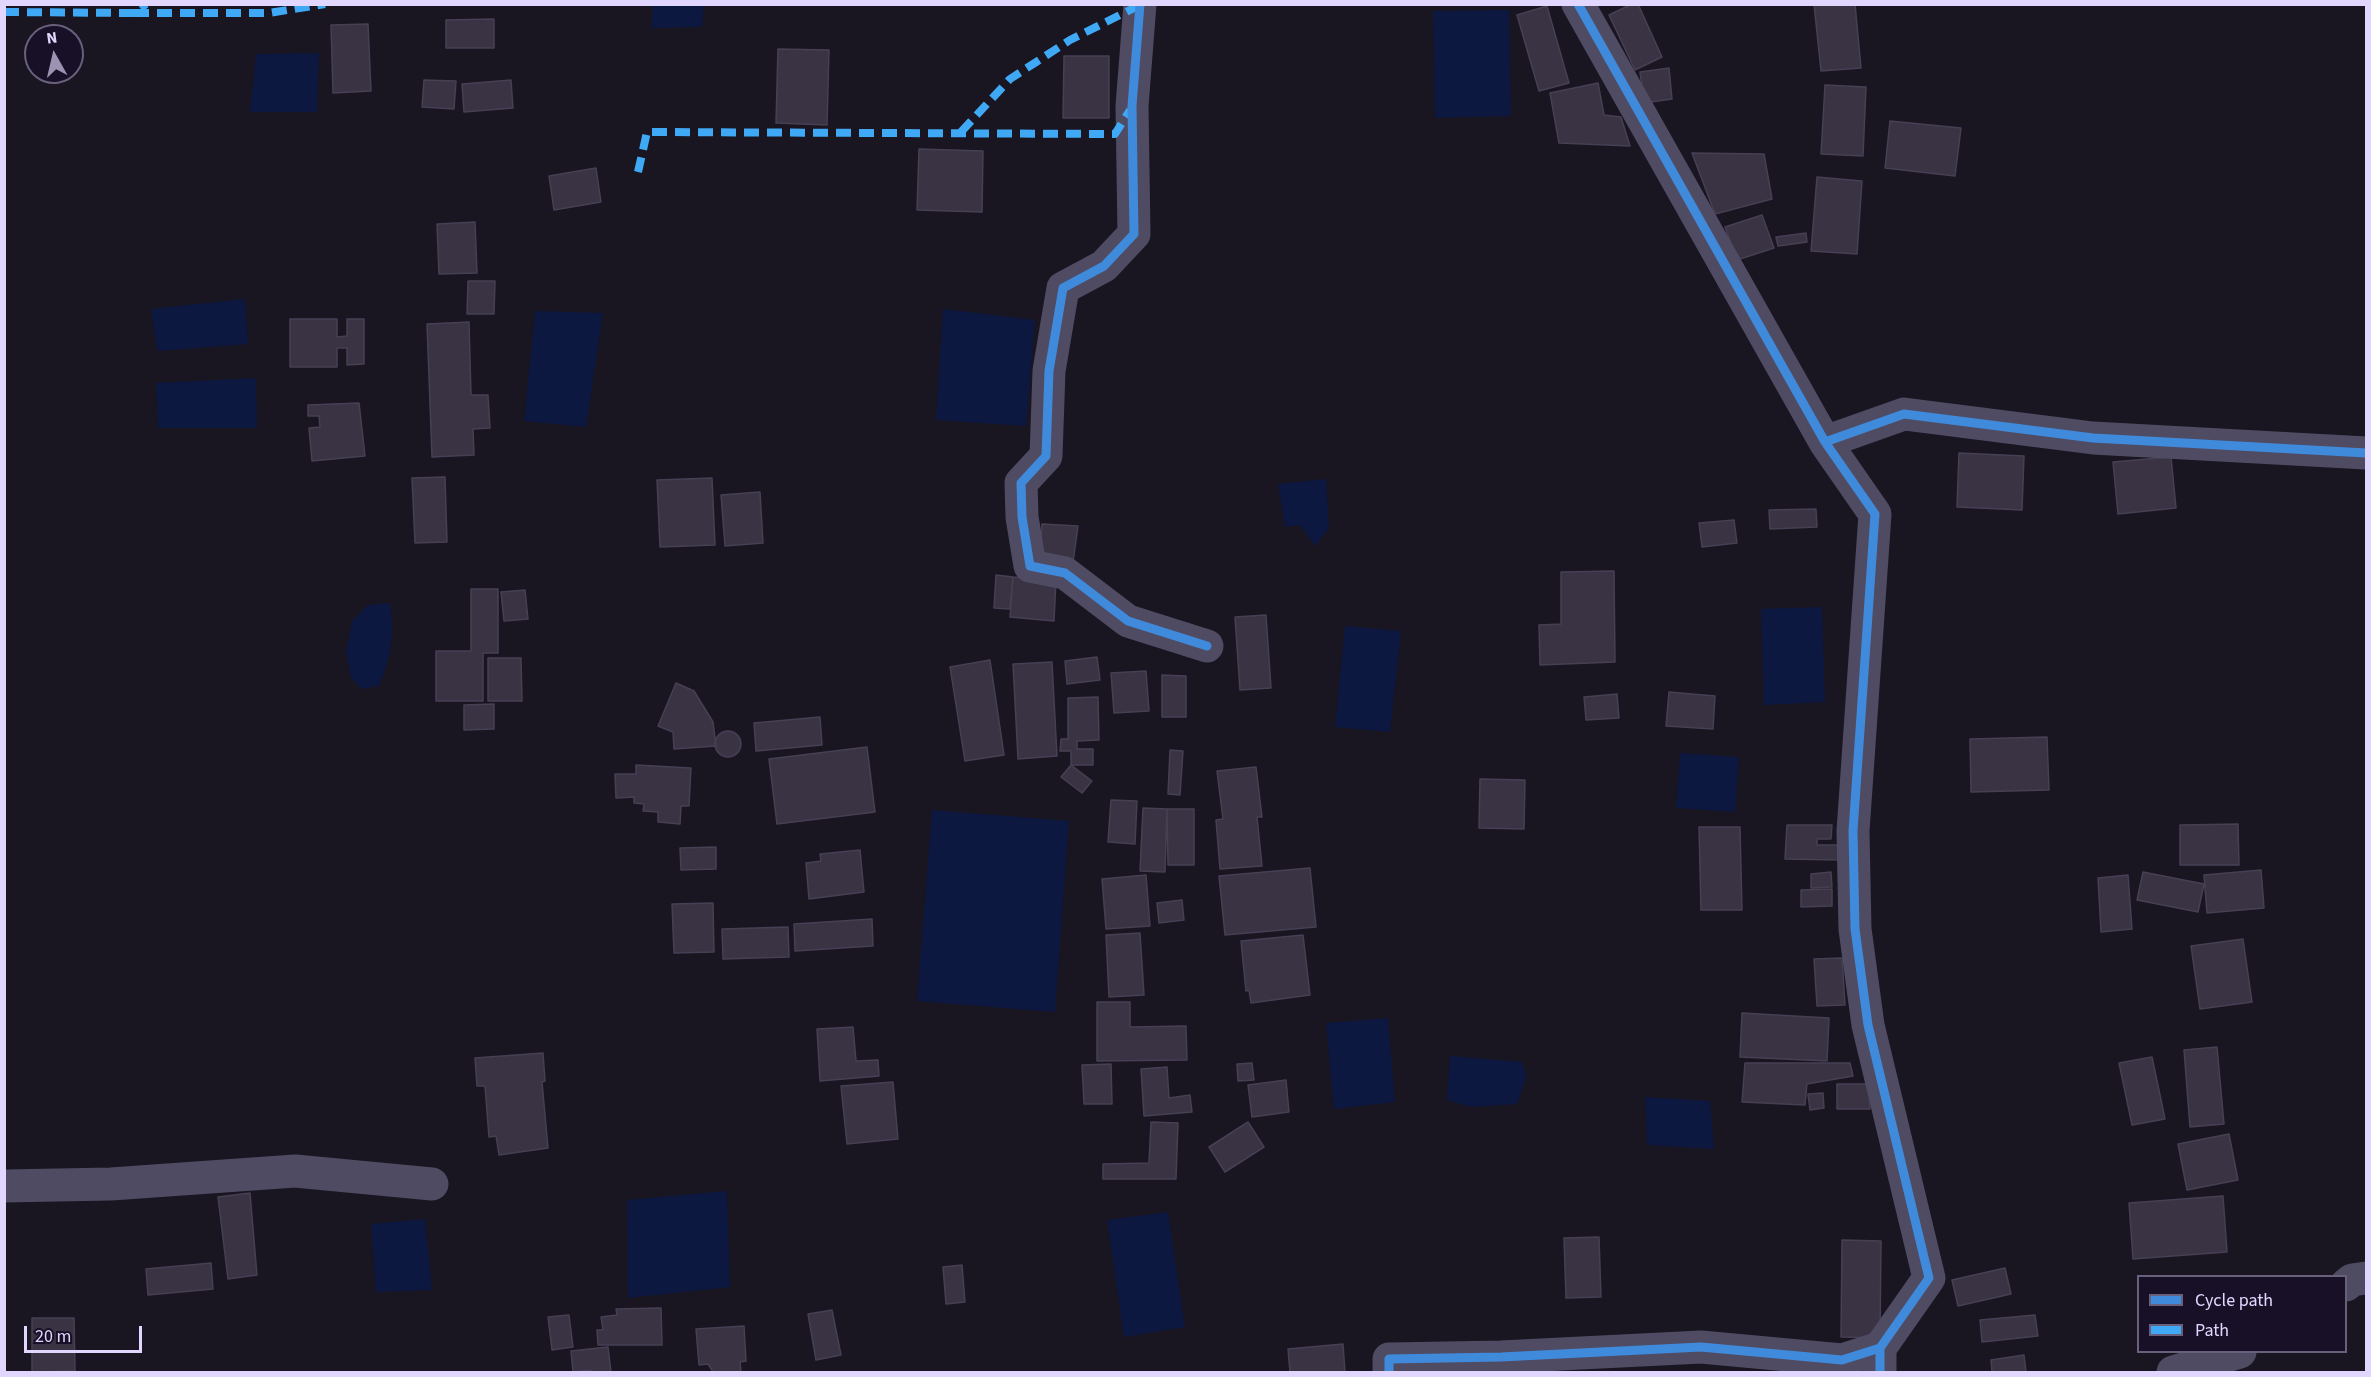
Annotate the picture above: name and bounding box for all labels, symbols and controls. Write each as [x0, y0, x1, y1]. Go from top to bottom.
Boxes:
north arrow [24, 24, 84, 84]
text: N [45, 27, 59, 50]
legend [2137, 1275, 2347, 1353]
text: Cycle path [2195, 1288, 2273, 1313]
scale bar [27, 1314, 146, 1352]
text: Path [2195, 1318, 2229, 1343]
text: 20 m [35, 1324, 71, 1349]

